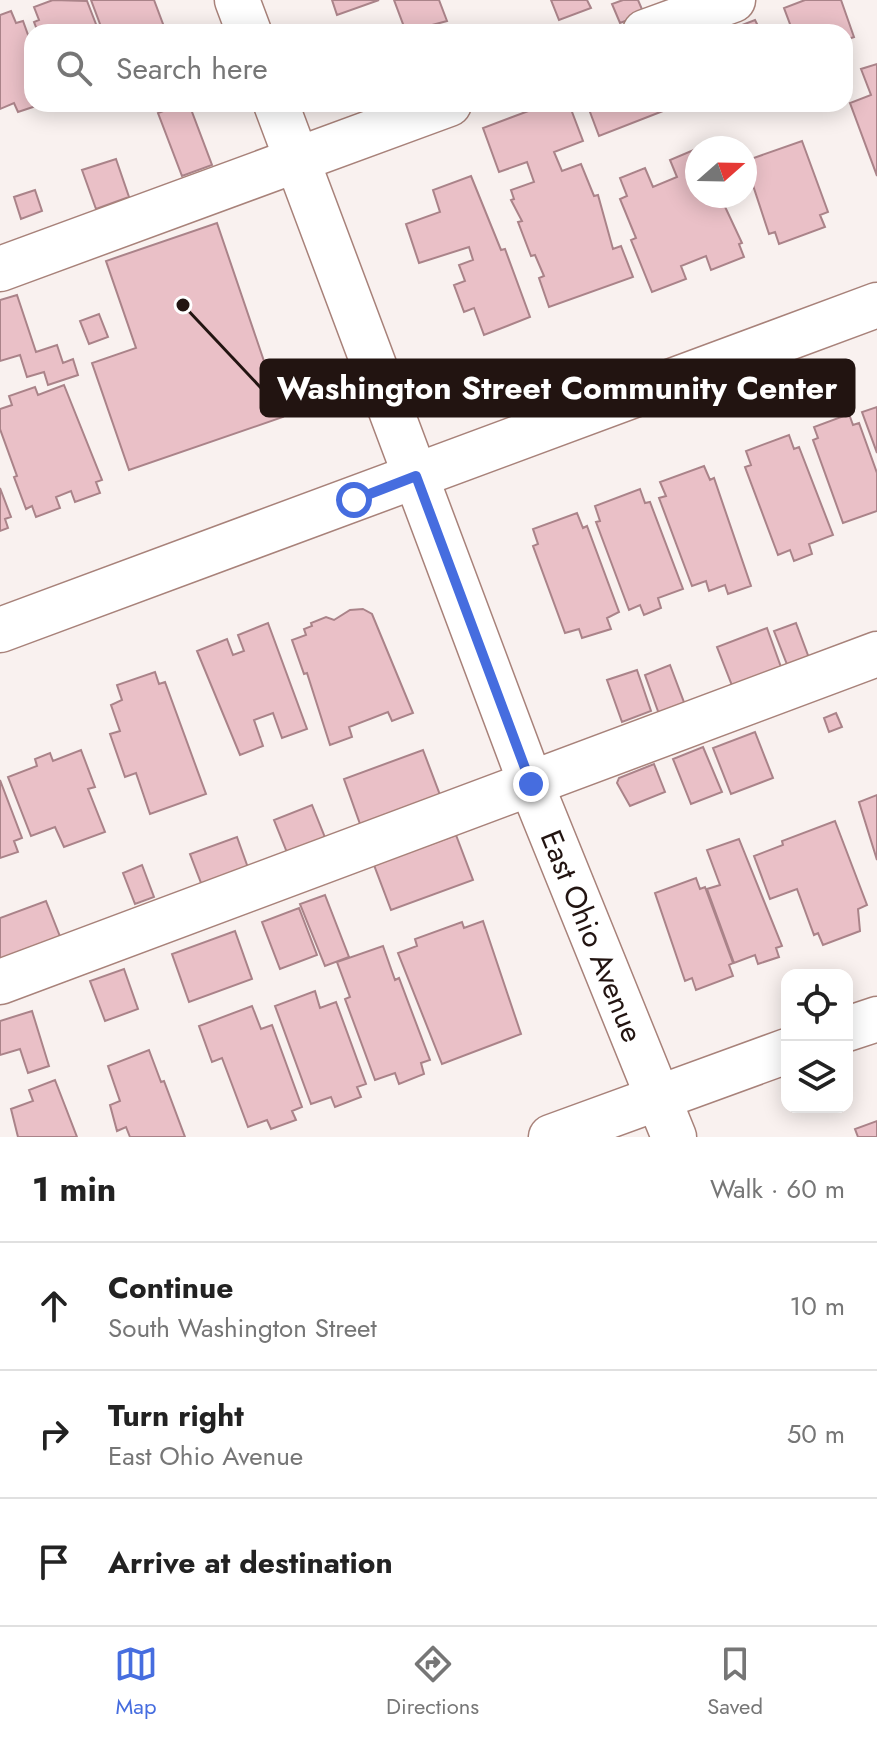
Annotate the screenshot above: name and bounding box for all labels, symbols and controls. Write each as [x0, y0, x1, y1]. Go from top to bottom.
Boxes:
search box [24, 24, 853, 112]
icon: search [52, 46, 96, 90]
text: Search here [116, 47, 268, 90]
north arrow [685, 136, 757, 208]
callout: Washington Street Community Center [261, 360, 854, 416]
text: Washington Street Community Center [277, 365, 837, 411]
route start [336, 482, 372, 518]
route end [513, 766, 549, 802]
street label: East Ohio Avenue [530, 823, 655, 1048]
map controls [781, 969, 853, 1113]
button: locate [781, 969, 853, 1041]
button: layers [781, 1041, 853, 1113]
text: 1 min [32, 1165, 116, 1214]
text: Walk · 60 m [710, 1170, 845, 1208]
text: Continue [108, 1266, 234, 1309]
icon: ahead [32, 1284, 76, 1328]
text: 10 m [790, 1287, 845, 1325]
text: South Washington Street [108, 1309, 377, 1347]
text: Turn right [108, 1394, 244, 1437]
icon: right [32, 1412, 76, 1456]
text: 50 m [787, 1415, 845, 1453]
text: East Ohio Avenue [108, 1437, 303, 1475]
icon: arrive [32, 1540, 76, 1584]
text: Arrive at destination [108, 1541, 393, 1584]
tab: Map [114, 1642, 158, 1722]
tab: Directions [386, 1642, 479, 1722]
tab: Saved [707, 1642, 763, 1722]

